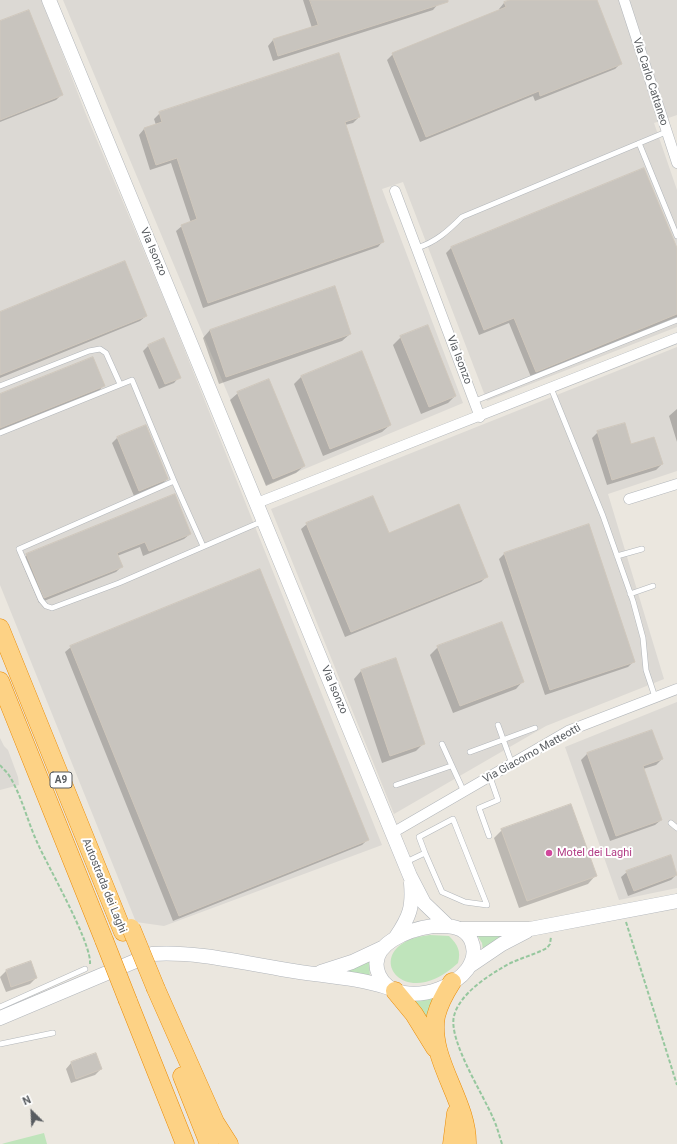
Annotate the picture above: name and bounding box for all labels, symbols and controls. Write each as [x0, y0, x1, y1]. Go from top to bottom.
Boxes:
street label: Via Carlo Cattaneo [630, 36, 670, 128]
street label: Via Isonzo [137, 226, 169, 278]
street label: Via Isonzo [444, 334, 474, 386]
street label: Via Isonzo [318, 664, 350, 716]
street label: Via Giacomo Matteotti [481, 722, 583, 786]
road number: A9 [50, 772, 72, 788]
street label: Autostrada dei Laghi [79, 837, 129, 935]
place label: Motel dei Laghi [557, 846, 632, 860]
marker: Motel dei Laghi [544, 848, 554, 858]
north arrow [12, 1092, 52, 1132]
text: N [21, 1093, 33, 1108]

